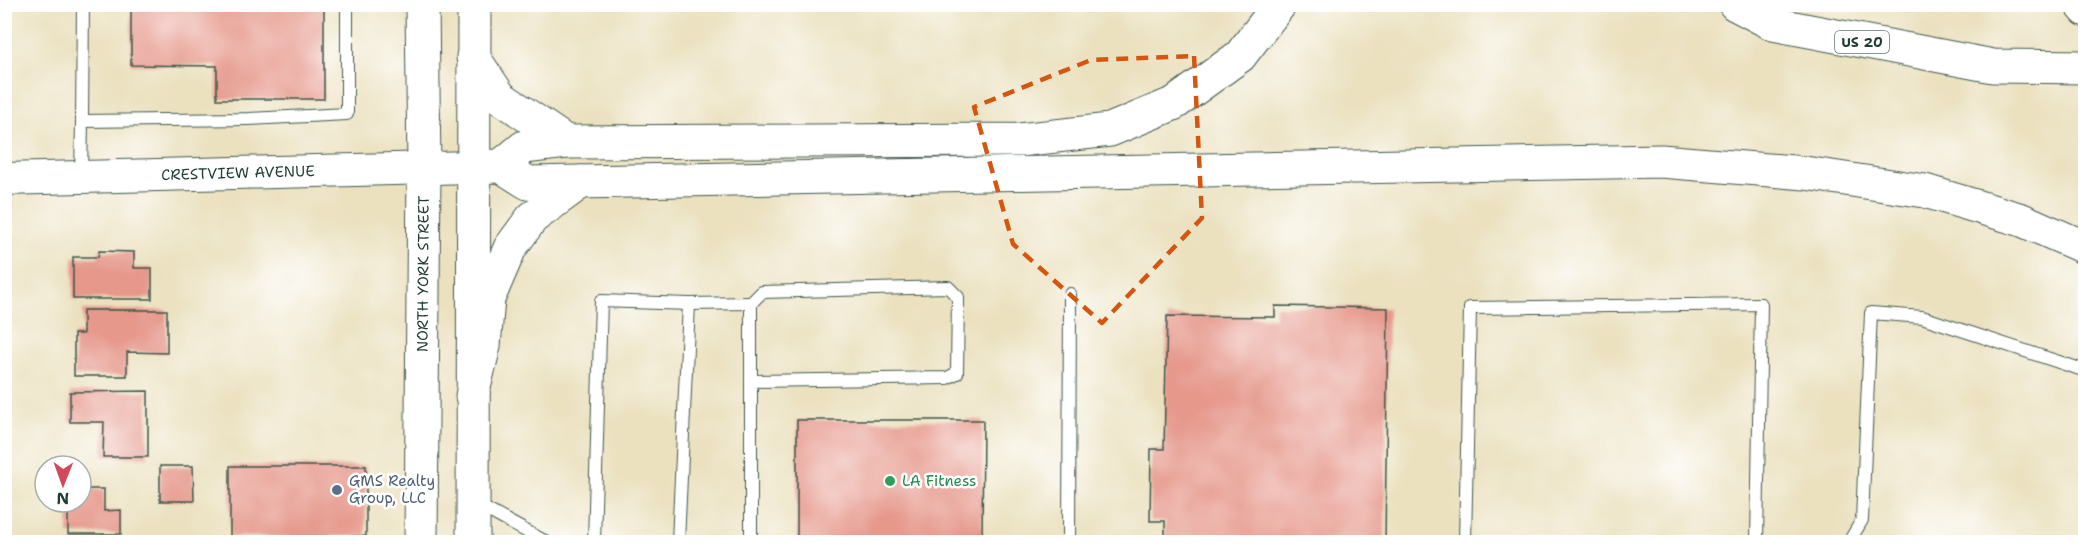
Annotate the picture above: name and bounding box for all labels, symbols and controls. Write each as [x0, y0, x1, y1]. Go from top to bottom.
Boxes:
road number: US 20 [1835, 31, 1889, 53]
street label: CRESTVIEW AVENUE [161, 161, 315, 185]
street label: NORTH YORK STREET [413, 196, 434, 352]
north arrow [33, 454, 93, 514]
place label: GMS Realty Group, LLC [349, 471, 435, 508]
place label: LA Fitness [902, 471, 976, 491]
marker: LA Fitness [883, 474, 897, 488]
marker: GMS Realty Group, LLC [330, 483, 344, 497]
text: N [56, 488, 69, 509]

